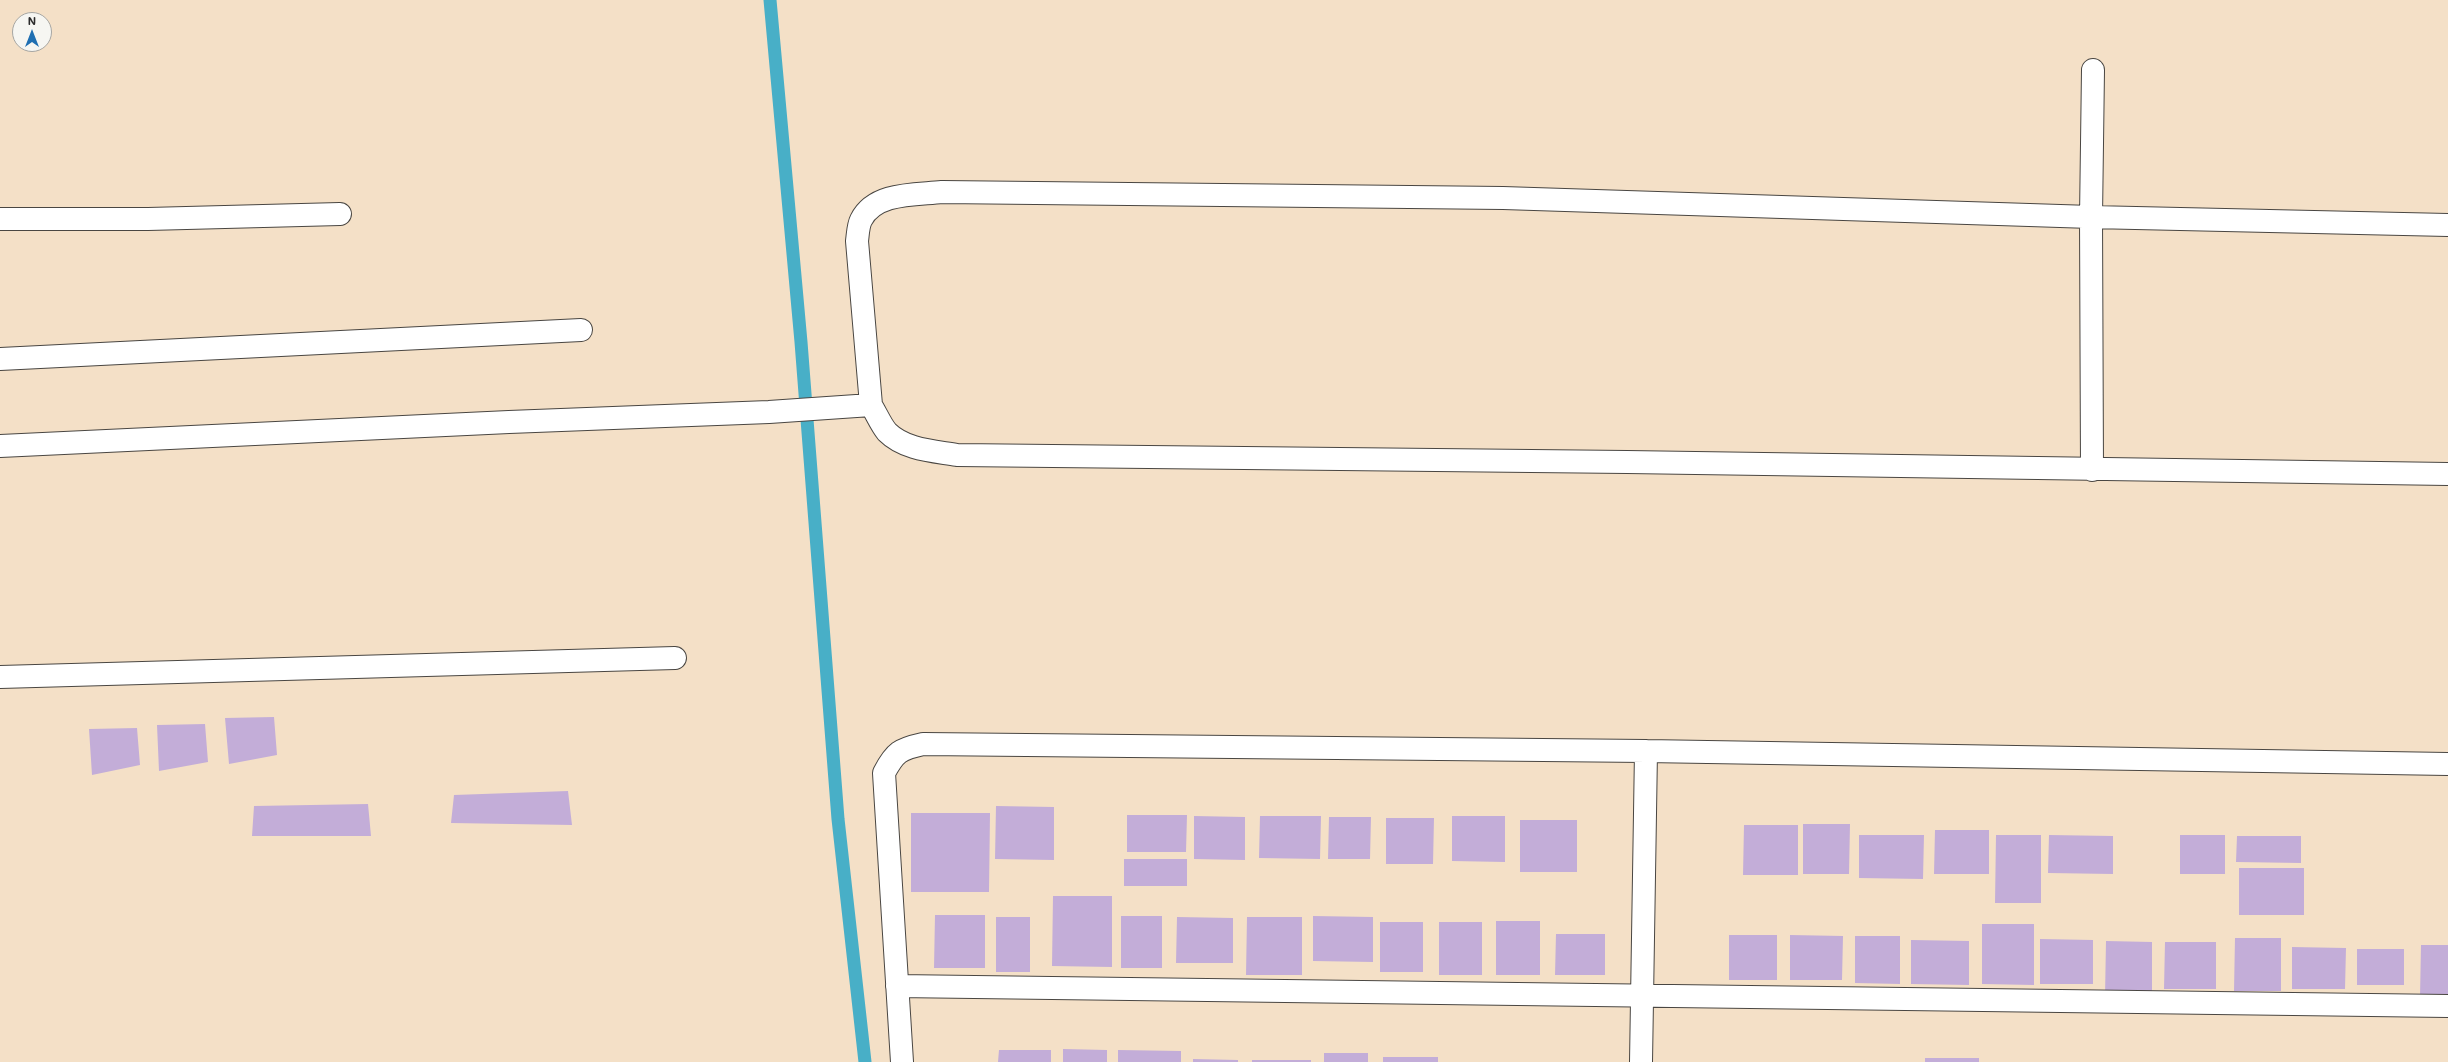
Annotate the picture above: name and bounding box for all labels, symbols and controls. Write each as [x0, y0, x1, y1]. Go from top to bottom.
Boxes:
north arrow [12, 12, 52, 52]
text: N [28, 13, 36, 28]

